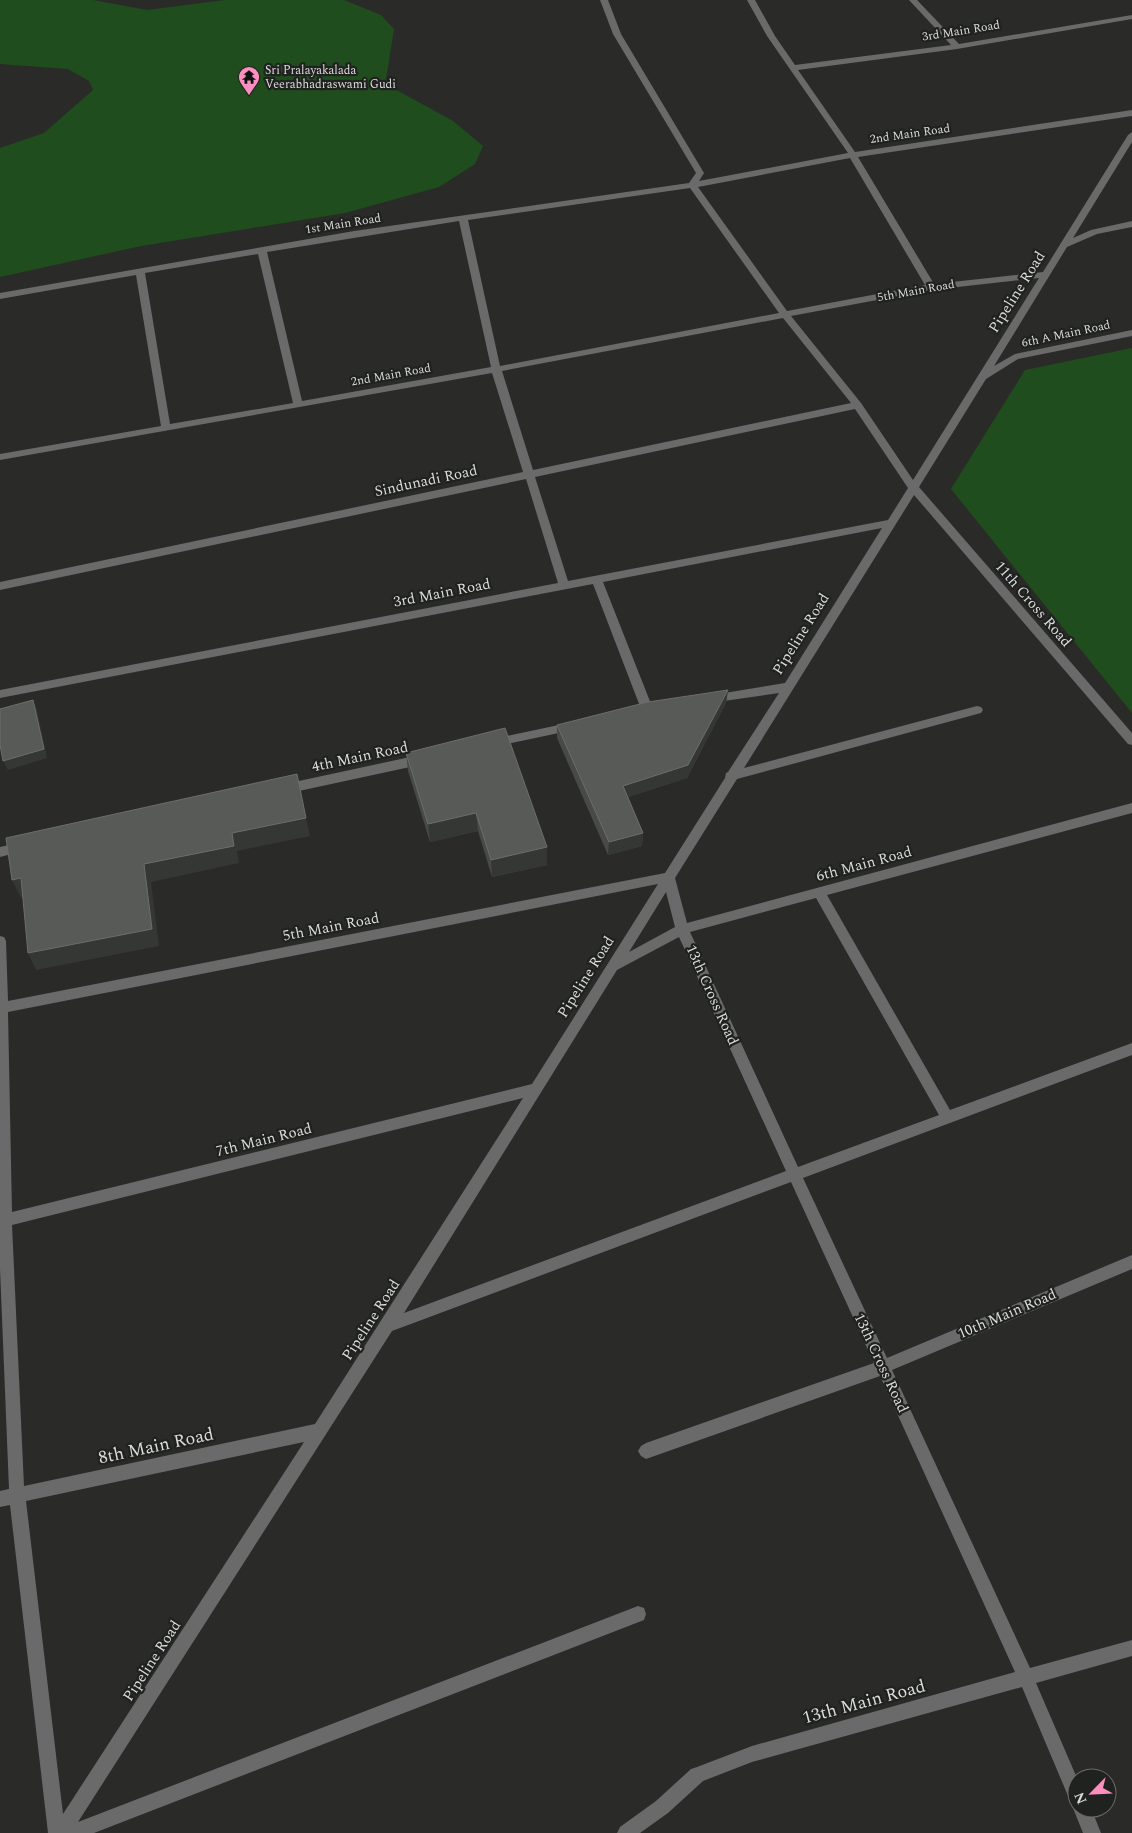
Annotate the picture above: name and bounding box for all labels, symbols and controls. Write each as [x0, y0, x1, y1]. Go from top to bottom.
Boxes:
street label: 3rd Main Road [921, 15, 1002, 47]
place label: Sri Pralayakalada Veerabhadraswami Gudi [265, 61, 396, 94]
temple icon: Sri Pralayakalada Veerabhadraswami Gudi [237, 65, 261, 96]
street label: 2nd Main Road [869, 119, 952, 149]
street label: 1st Main Road [304, 209, 383, 239]
street label: Pipeline Road [983, 247, 1051, 337]
street label: 5th Main Road [876, 275, 957, 307]
street label: 6th A Main Road [1020, 315, 1112, 353]
street label: 2nd Main Road [350, 359, 433, 391]
street label: Sindunadi Road [372, 459, 480, 503]
street label: 11th Cross Road [989, 556, 1077, 652]
street label: 3rd Main Road [392, 572, 492, 614]
street label: Pipeline Road [767, 589, 835, 679]
street label: 4th Main Road [310, 736, 410, 778]
street label: 6th Main Road [814, 840, 914, 888]
street label: 5th Main Road [281, 906, 381, 948]
street label: Pipeline Road [552, 932, 620, 1022]
street label: 13th Cross Road [680, 941, 744, 1049]
street label: 7th Main Road [214, 1117, 314, 1163]
street label: Pipeline Road [336, 1275, 406, 1365]
street label: 10th Main Road [954, 1283, 1060, 1345]
street label: 13th Cross Road [848, 1309, 914, 1417]
street label: 8th Main Road [96, 1421, 216, 1471]
street label: Pipeline Road [117, 1616, 187, 1706]
street label: 13th Main Road [799, 1673, 929, 1731]
north arrow [1067, 1768, 1117, 1818]
text: N [1069, 1789, 1092, 1808]

